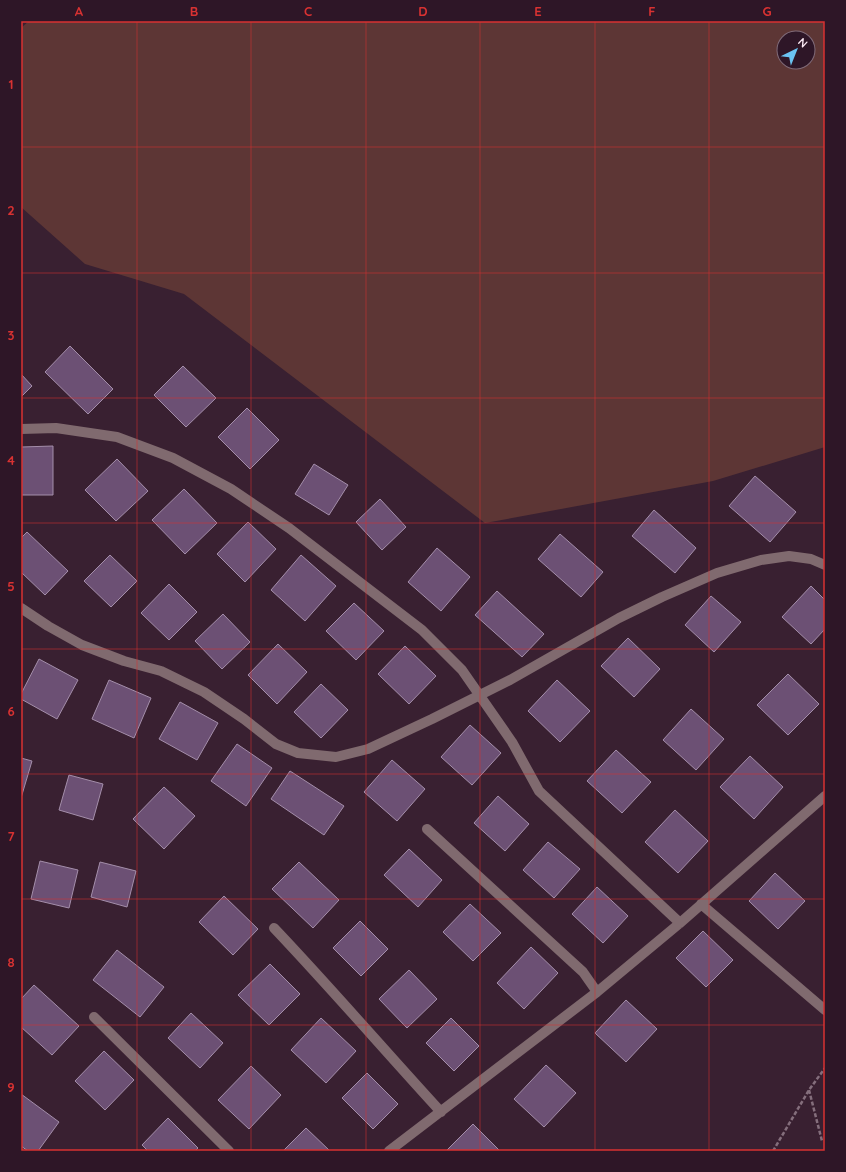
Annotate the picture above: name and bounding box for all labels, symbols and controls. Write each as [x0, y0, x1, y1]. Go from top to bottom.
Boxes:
text: A [75, 3, 84, 19]
text: B [190, 3, 198, 19]
text: C [304, 3, 312, 19]
text: D [418, 3, 428, 19]
text: E [534, 3, 542, 19]
text: F [648, 3, 656, 19]
text: G [762, 3, 772, 19]
north arrow [776, 30, 816, 70]
text: N [795, 35, 811, 51]
text: 1 [8, 76, 14, 92]
text: 2 [7, 202, 15, 218]
text: 3 [8, 327, 15, 343]
text: 4 [7, 452, 15, 468]
text: 5 [7, 578, 15, 594]
text: 6 [7, 703, 15, 719]
text: 7 [7, 828, 15, 844]
text: 8 [7, 954, 15, 970]
text: 9 [7, 1079, 15, 1095]

